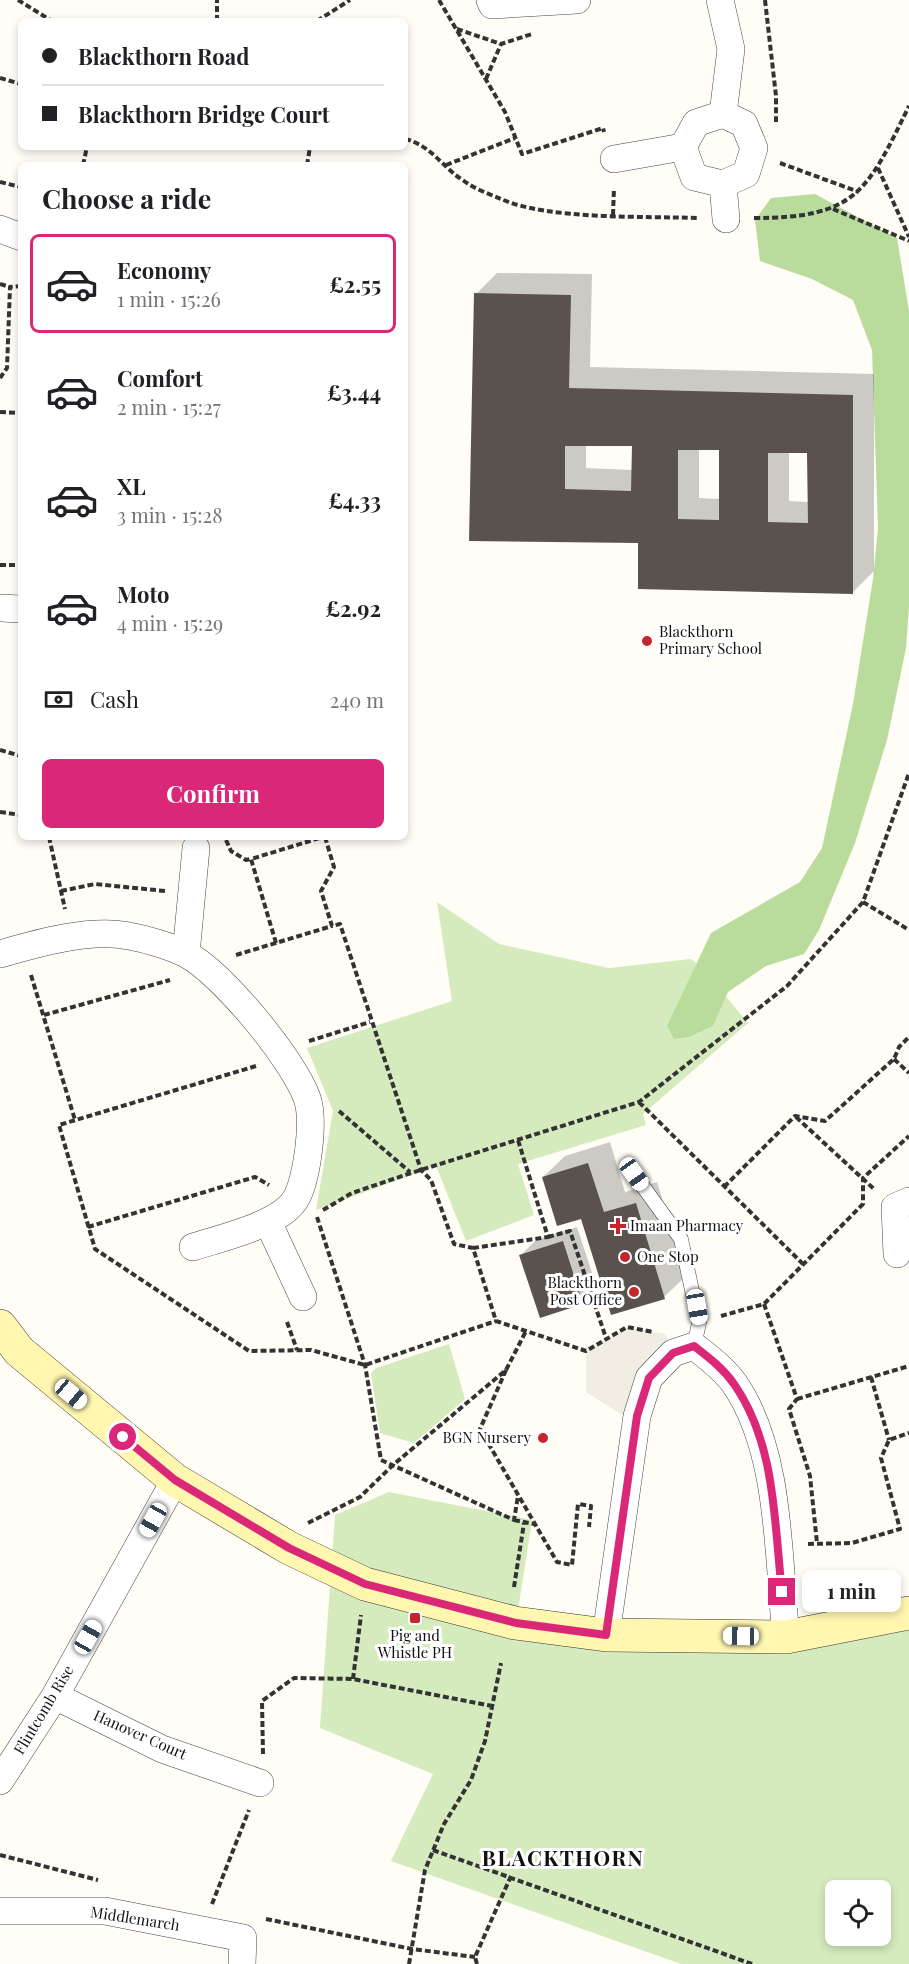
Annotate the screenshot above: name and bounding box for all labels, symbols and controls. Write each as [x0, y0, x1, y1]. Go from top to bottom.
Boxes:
text: Blackthorn Road [78, 41, 249, 71]
text: Blackthorn Bridge Court [78, 99, 330, 129]
text: Choose a ride [42, 180, 211, 216]
text: Economy [117, 255, 211, 285]
icon: car [45, 257, 99, 311]
text: £2.55 [329, 269, 381, 299]
text: 1 min · 15:26 [117, 285, 221, 312]
text: Comfort [117, 363, 203, 393]
icon: car [45, 365, 99, 419]
text: £3.44 [327, 377, 381, 407]
text: 2 min · 15:27 [117, 393, 221, 420]
text: XL [117, 471, 146, 501]
icon: car [45, 473, 99, 527]
text: £4.33 [328, 485, 381, 515]
text: 3 min · 15:28 [117, 501, 223, 528]
text: Moto [117, 579, 170, 609]
icon: car [45, 581, 99, 635]
text: £2.92 [326, 593, 381, 623]
text: 4 min · 15:29 [117, 609, 223, 636]
place label: Blackthorn Primary School [659, 621, 762, 658]
marker: Blackthorn Primary School [640, 634, 654, 648]
icon: cash [42, 683, 75, 716]
text: Cash [90, 684, 139, 714]
text: 240 m [330, 686, 384, 713]
button: Confirm [42, 759, 384, 828]
car [616, 1154, 652, 1194]
place label: Imaan Pharmacy [630, 1215, 744, 1235]
marker: Imaan Pharmacy [611, 1219, 625, 1233]
place label: One Stop [637, 1246, 699, 1266]
marker: One Stop [618, 1250, 632, 1264]
place label: Blackthorn Post Office [548, 1272, 622, 1309]
marker: Blackthorn Post Office [627, 1285, 641, 1299]
car [685, 1288, 709, 1326]
car [51, 1376, 91, 1412]
route start [109, 1423, 136, 1450]
place label: BGN Nursery [442, 1427, 531, 1447]
marker: BGN Nursery [536, 1431, 550, 1445]
car [136, 1500, 170, 1540]
callout: 1 min [803, 1571, 902, 1613]
text: 1 min [827, 1577, 876, 1604]
route end [768, 1578, 795, 1605]
marker: Pig and Whistle PH [408, 1611, 422, 1625]
car [71, 1617, 105, 1657]
place label: Pig and Whistle PH [377, 1625, 452, 1662]
car [723, 1627, 759, 1645]
street label: Flintcomb Rise [9, 1661, 78, 1758]
street label: Hanover Court [91, 1705, 191, 1764]
district label: BLACKTHORN [482, 1843, 644, 1871]
map controls [825, 1880, 891, 1946]
button: locate [825, 1880, 891, 1946]
street label: Middlemarch [89, 1901, 181, 1935]

